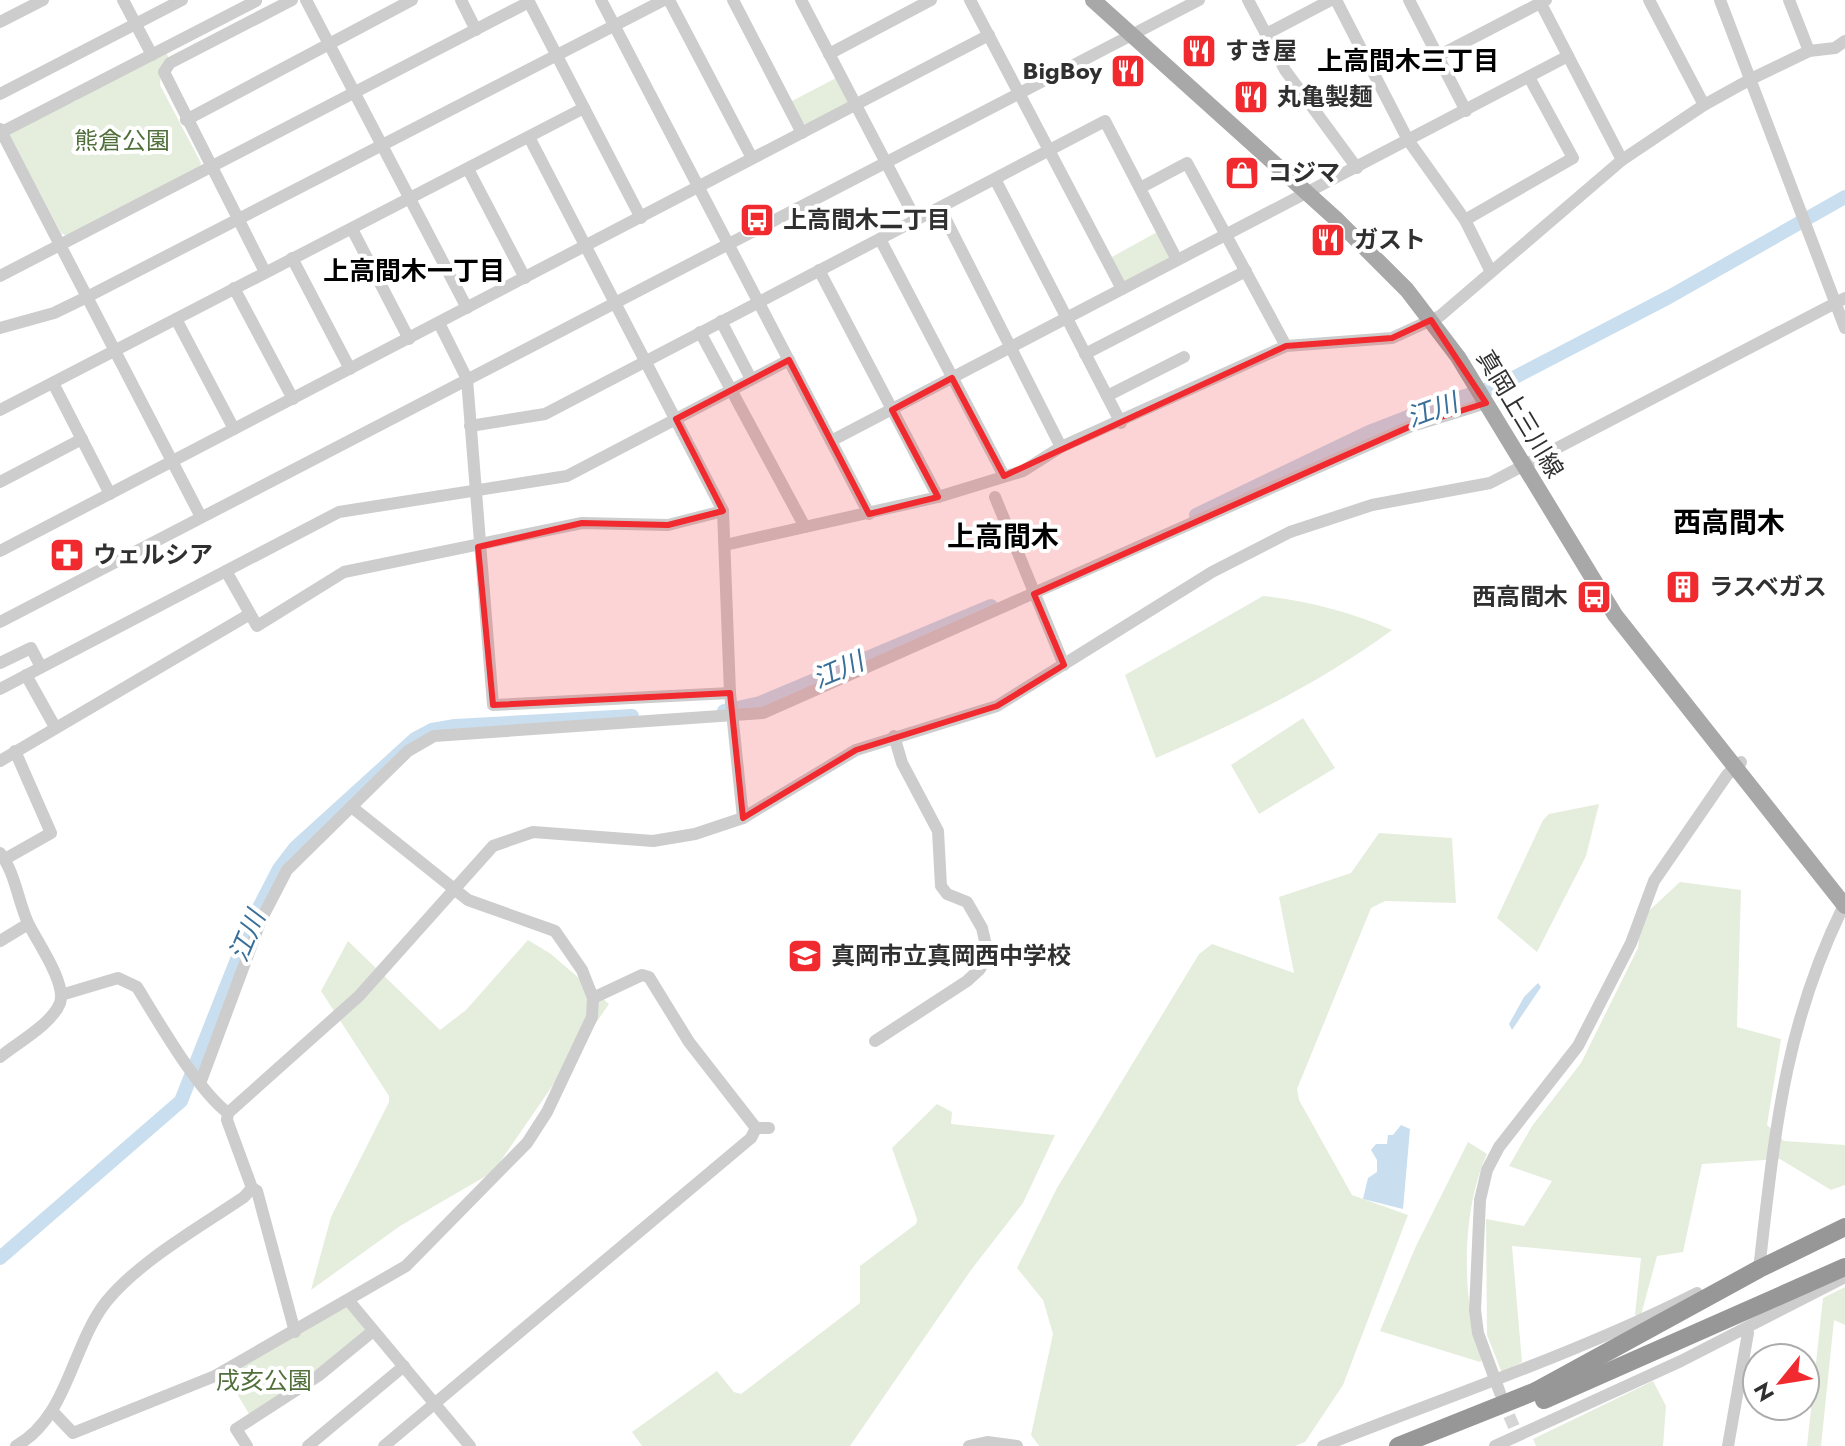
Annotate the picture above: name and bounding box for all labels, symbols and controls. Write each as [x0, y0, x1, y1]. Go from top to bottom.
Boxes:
restaurant icon: すき屋 [1180, 32, 1218, 70]
place label: すき屋 [1225, 33, 1297, 68]
district label: 上高間木三丁目 [1317, 42, 1499, 80]
restaurant icon: BigBoy [1109, 52, 1147, 90]
place label: BigBoy [1023, 53, 1102, 88]
restaurant icon: 丸亀製麺 [1232, 78, 1270, 116]
place label: 丸亀製麺 [1277, 79, 1373, 114]
park label: 熊倉公園 [74, 123, 170, 158]
shop icon: コジマ [1223, 154, 1261, 192]
place label: コジマ [1268, 155, 1340, 190]
bus stop icon: 上高間木二丁目 [738, 201, 776, 239]
place label: 上高間木二丁目 [783, 202, 951, 237]
restaurant icon: ガスト [1309, 221, 1347, 259]
place label: ガスト [1354, 222, 1426, 257]
district label: 上高間木一丁目 [323, 252, 505, 290]
street label: 真岡上三川線 [1468, 343, 1573, 484]
water label: 江川 [1401, 382, 1466, 437]
district label: 西高間木 [1673, 502, 1785, 543]
district label: 上高間木 [947, 516, 1059, 557]
pharmacy icon: ウェルシア [48, 536, 86, 574]
place label: ウェルシア [93, 537, 213, 572]
building icon: ラスベガス [1664, 568, 1702, 606]
place label: ラスベガス [1709, 569, 1827, 604]
bus stop icon: 西高間木 [1575, 578, 1613, 616]
place label: 西高間木 [1472, 579, 1568, 614]
water label: 江川 [807, 641, 872, 698]
water label: 江川 [219, 902, 276, 967]
school or university icon: 真岡市立真岡西中学校 [786, 937, 824, 975]
place label: 真岡市立真岡西中学校 [831, 938, 1071, 973]
north arrow [1741, 1342, 1821, 1422]
park label: 戌亥公園 [216, 1363, 312, 1398]
text: N [1745, 1376, 1782, 1408]

